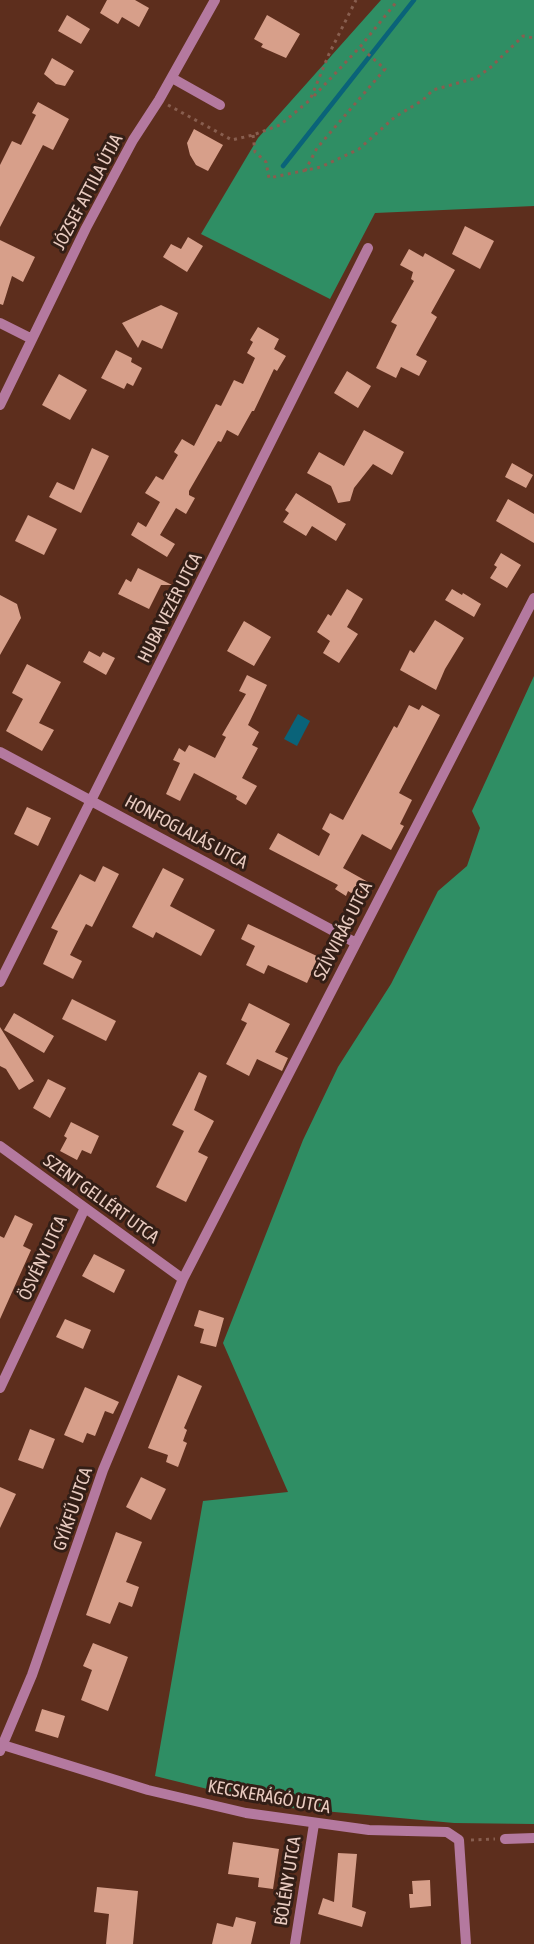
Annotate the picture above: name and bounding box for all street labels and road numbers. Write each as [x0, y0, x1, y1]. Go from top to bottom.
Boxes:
street label: JÓZSEF ATTILA ÚTJA [48, 131, 128, 253]
street label: HUBA VEZÉR UTCA [133, 550, 207, 666]
street label: HONFOGLALÁS UTCA [121, 791, 251, 873]
street label: SZÍVVIRÁG UTCA [309, 878, 377, 984]
street label: SZENT GELLÉRT UTCA [39, 1150, 163, 1248]
street label: ÖSVÉNY UTCA [14, 1212, 72, 1304]
street label: GYÍKFŰ UTCA [49, 1465, 97, 1553]
street label: KECSKERÁGÓ UTCA [206, 1776, 332, 1818]
street label: BÖLÉNY UTCA [270, 1835, 306, 1927]

